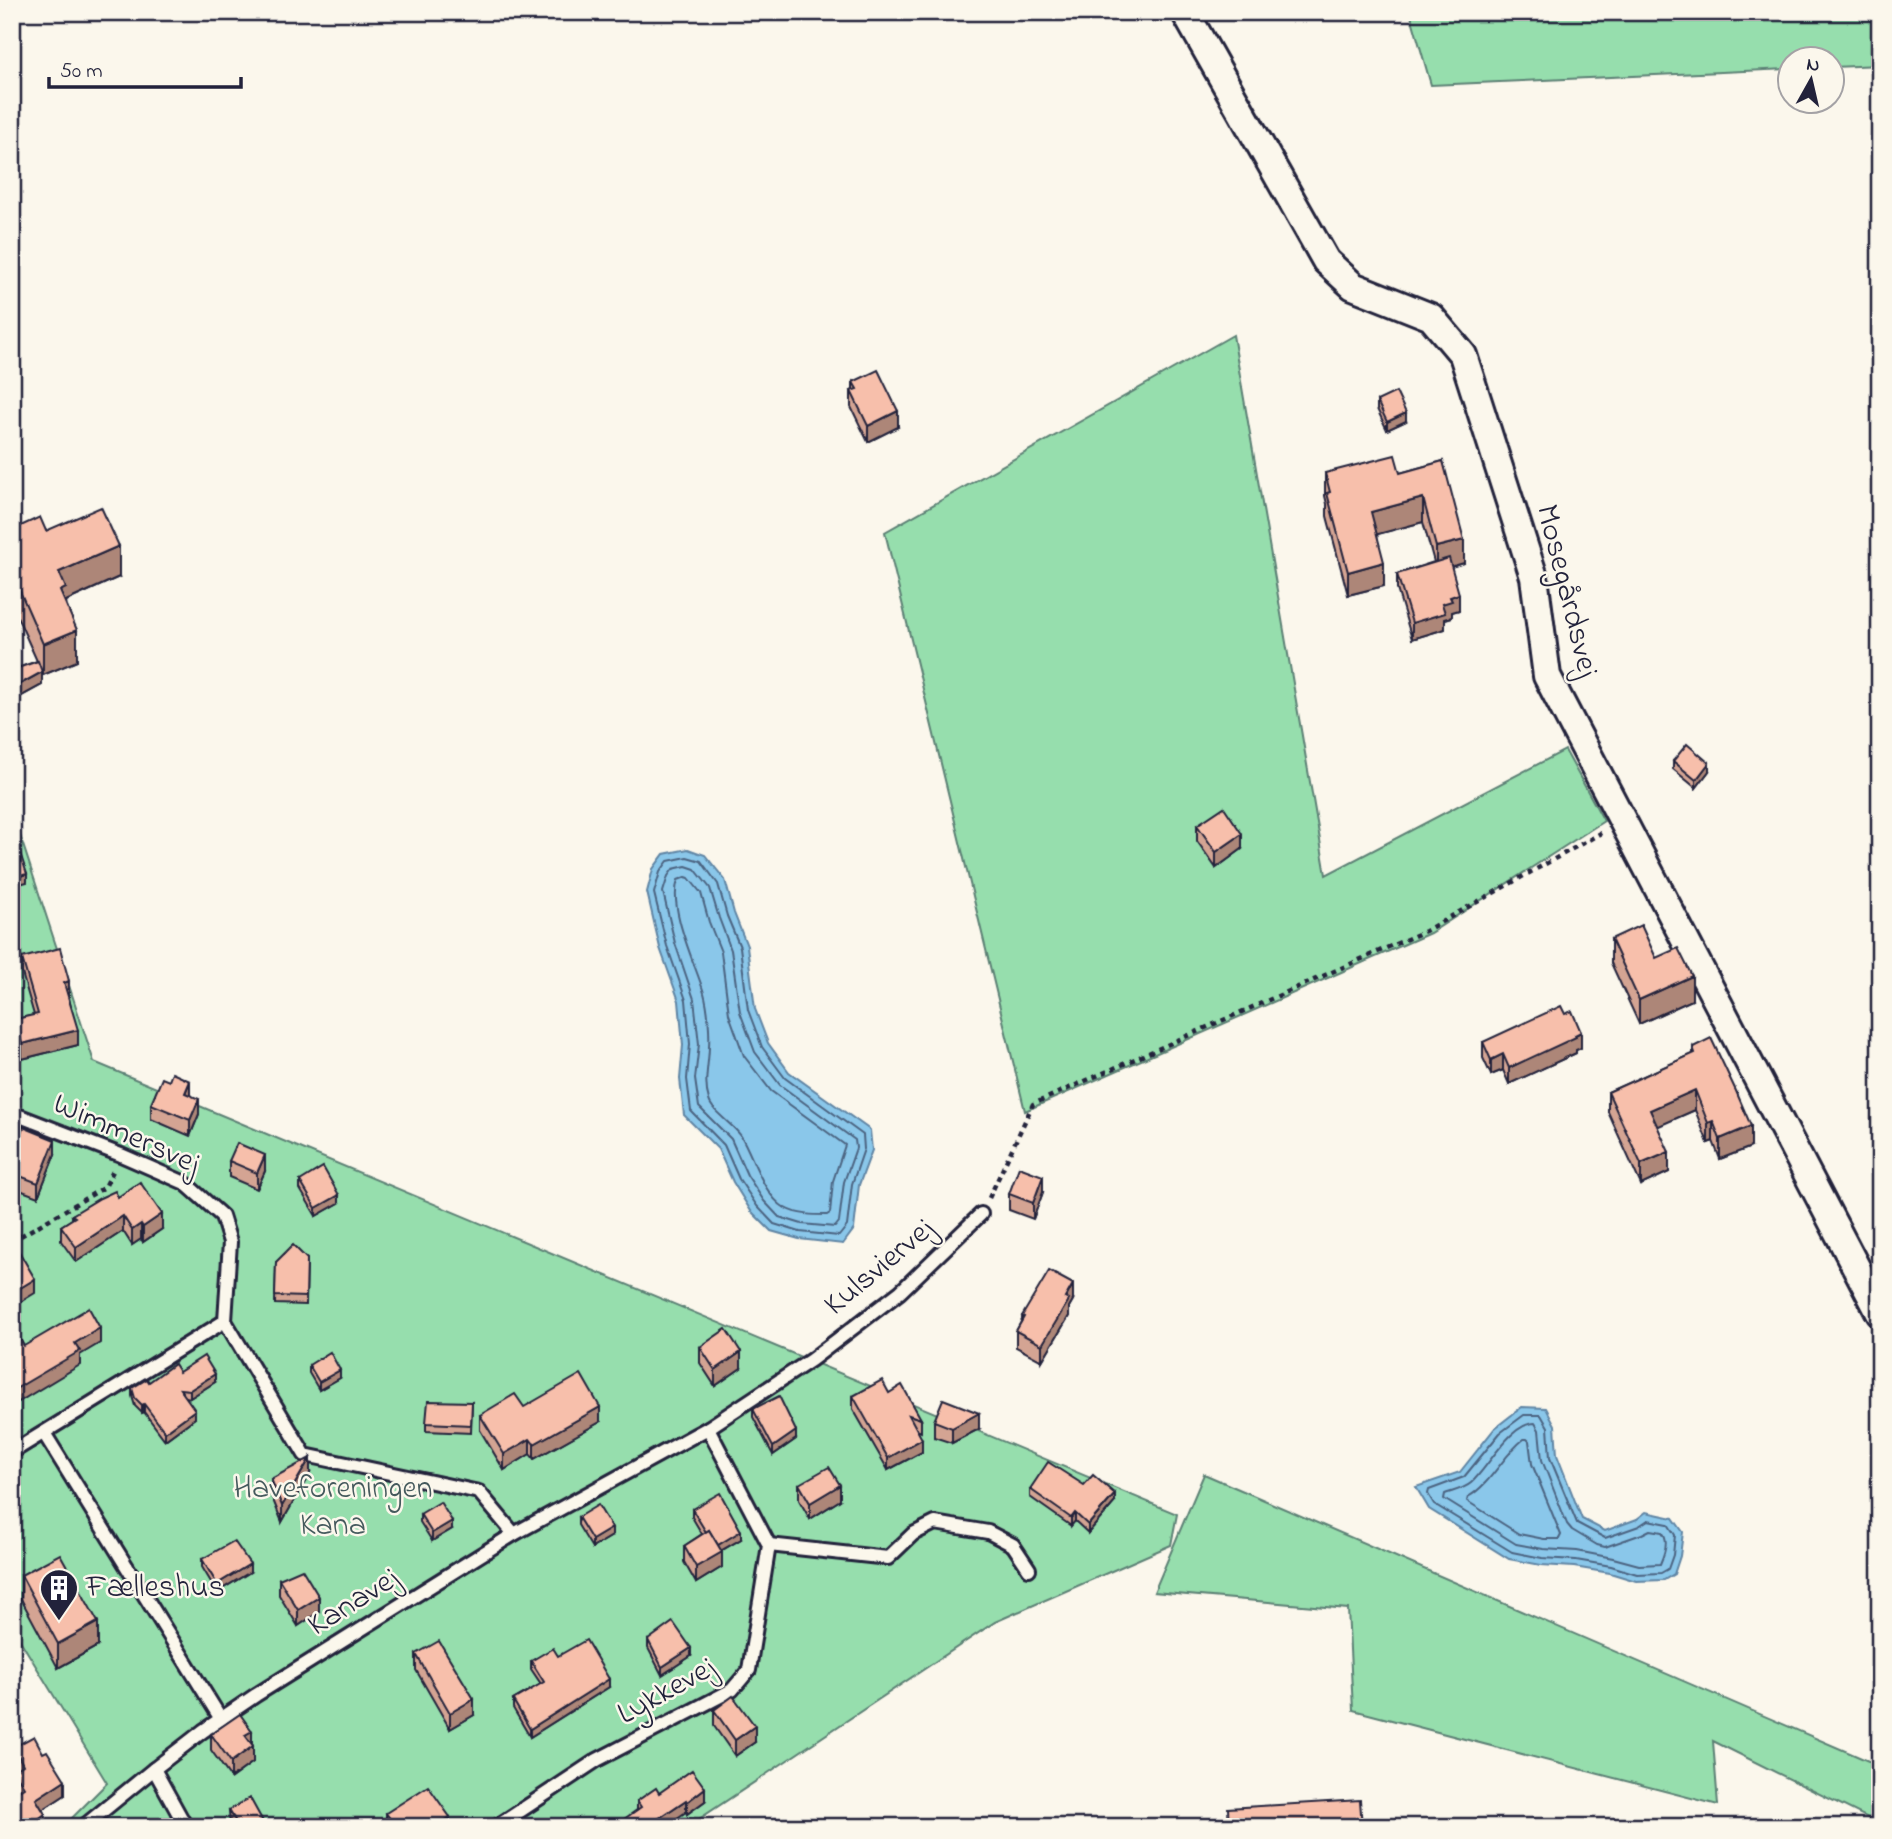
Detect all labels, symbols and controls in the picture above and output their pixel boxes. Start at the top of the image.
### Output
scale bar [49,46,242,90]
north arrow [1776,46,1846,116]
text: N [1805,51,1821,80]
text: 50 m [60,57,103,87]
street label: Mosegårdsvej [1522,500,1610,683]
street label: Wimmersvej [45,1082,208,1189]
street label: Kulsviervej [814,1207,946,1328]
park label: Haveforeningen Kana [233,1466,433,1550]
street label: Kanavej [299,1556,409,1649]
place label: Fælleshus [85,1565,225,1612]
building icon: Fælleshus [38,1567,80,1622]
street label: Lykkevej [609,1645,725,1738]

